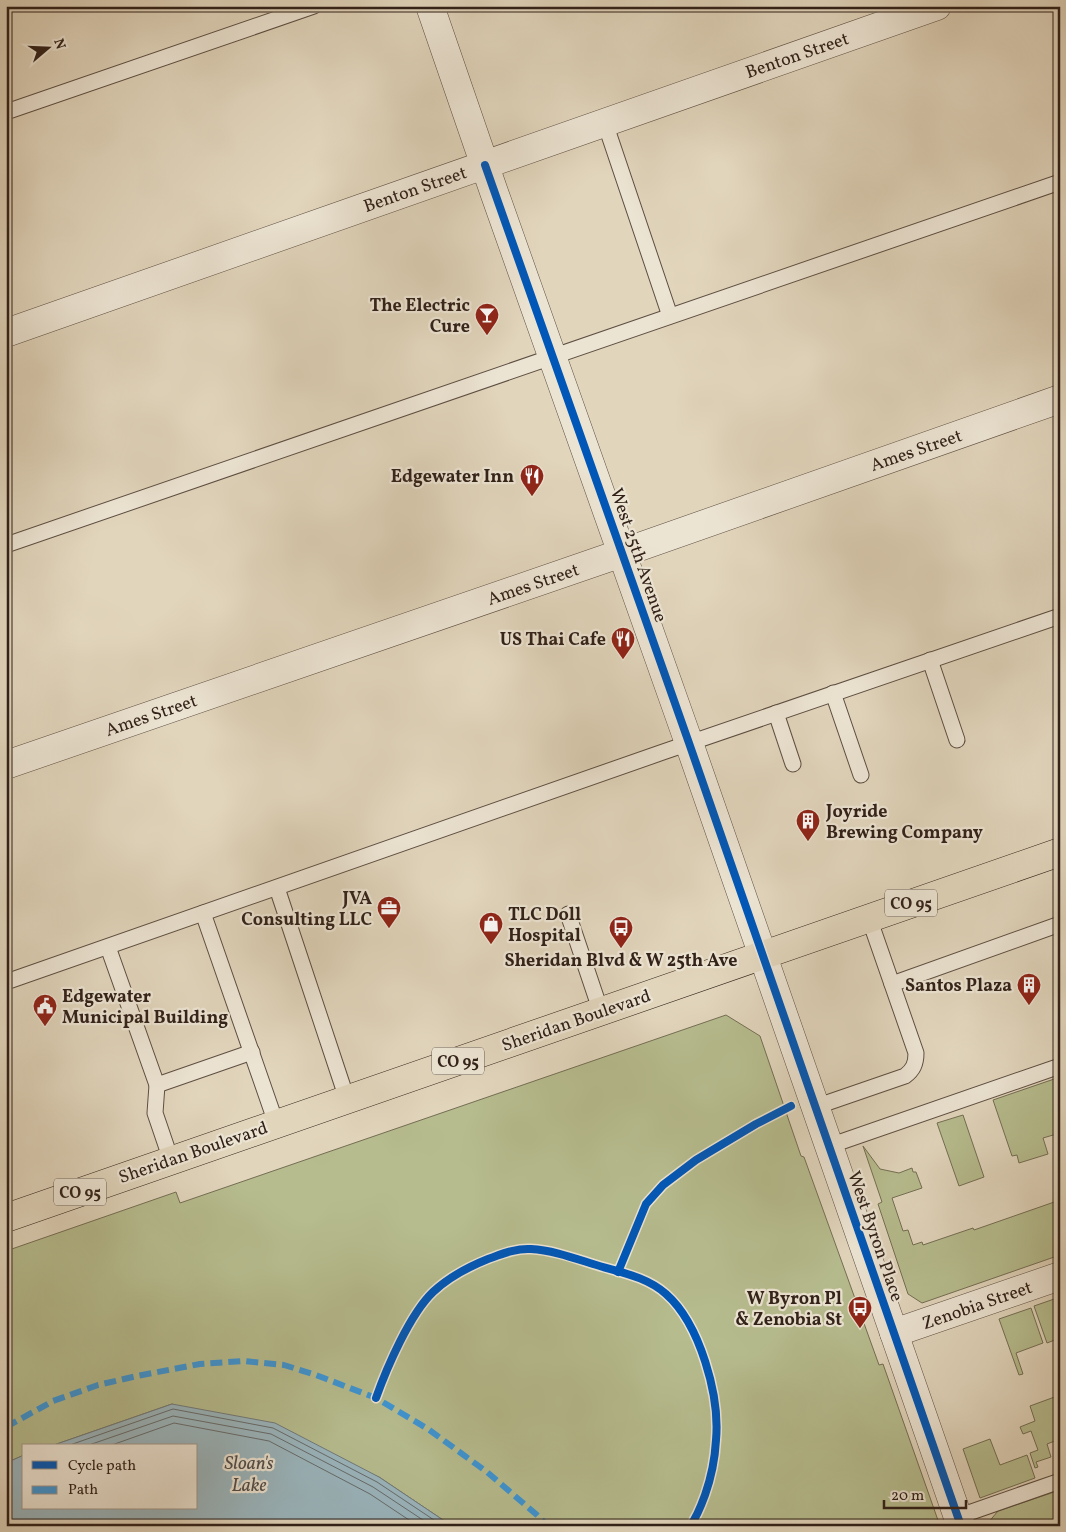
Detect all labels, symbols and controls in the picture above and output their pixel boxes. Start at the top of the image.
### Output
north arrow [22,22,72,72]
street label: Benton Street [742,27,852,86]
text: N [48,36,70,52]
street label: Benton Street [360,161,470,220]
place label: The Electric Cure [370,294,470,340]
bar icon: The Electric Cure [474,302,500,336]
street label: Ames Street [867,424,966,479]
restaurant icon: Edgewater Inn [519,463,545,497]
place label: Edgewater Inn [391,465,514,490]
street label: West 25th Avenue [603,485,672,626]
street label: Ames Street [484,558,583,613]
restaurant icon: US Thai Cafe [610,626,636,660]
place label: US Thai Cafe [500,628,606,653]
street label: Ames Street [102,689,201,744]
place label: Joyride Brewing Company [825,800,983,846]
building icon: Joyride Brewing Company [795,808,821,842]
place label: JVA Consulting LLC [241,887,372,933]
road number: CO 95 [885,890,937,916]
office icon: JVA Consulting LLC [376,895,402,929]
place label: TLC Doll Hospital [508,903,581,949]
shop icon: TLC Doll Hospital [478,911,504,945]
bus stop icon: Sheridan Blvd & W 25th Ave [608,915,634,949]
place label: Sheridan Blvd & W 25th Ave [504,949,738,974]
building icon: Santos Plaza [1016,972,1042,1006]
place label: Santos Plaza [905,974,1012,999]
street label: Sheridan Boulevard [498,984,655,1059]
place label: Edgewater Municipal Building [62,985,228,1031]
public building icon: Edgewater Municipal Building [32,993,58,1027]
road number: CO 95 [432,1048,484,1074]
street label: Sheridan Boulevard [115,1116,272,1191]
street label: West Byron Place [841,1168,909,1305]
road number: CO 95 [54,1178,106,1206]
street label: Zenobia Street [919,1276,1036,1337]
place label: W Byron Pl & Zenobia St [735,1287,842,1333]
bus stop icon: W Byron Pl & Zenobia St [847,1295,873,1329]
legend [22,1444,198,1510]
water label: Sloan's Lake [225,1451,273,1499]
text: Cycle path [68,1456,136,1477]
scale bar [884,1477,966,1509]
text: Path [68,1480,98,1501]
text: 20 m [891,1486,924,1507]

